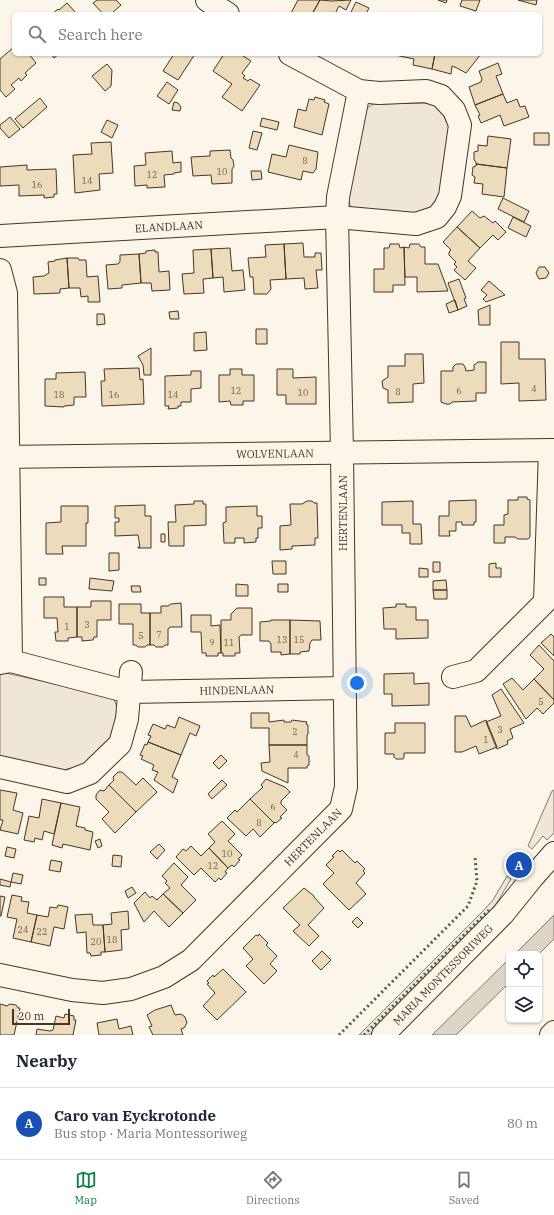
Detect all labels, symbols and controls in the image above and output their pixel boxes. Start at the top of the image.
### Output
search box [12,12,542,56]
icon: search [26,23,48,45]
text: Search here [58,25,143,44]
house number: 8 [302,155,308,166]
house number: 10 [217,166,227,177]
house number: 12 [147,169,157,180]
house number: 14 [82,175,92,186]
house number: 16 [32,179,42,190]
street label: ELANDLAAN [134,218,204,235]
house number: 4 [531,383,537,394]
house number: 12 [231,385,241,396]
house number: 6 [456,385,462,396]
house number: 8 [395,386,401,397]
house number: 10 [298,387,308,398]
house number: 18 [54,389,64,400]
house number: 16 [109,389,119,400]
house number: 14 [168,389,178,400]
street label: WOLVENLAAN [236,446,314,461]
street label: HERTENLAAN [336,475,350,551]
house number: 3 [84,619,90,630]
house number: 1 [64,621,70,632]
house number: 7 [156,629,162,640]
house number: 5 [138,630,144,641]
house number: 13 [277,634,287,645]
house number: 15 [294,634,304,645]
house number: 9 [209,637,215,648]
house number: 11 [224,637,234,648]
your location [347,673,367,693]
street label: HINDENLAAN [199,682,275,698]
house number: 5 [538,696,544,707]
house number: 3 [497,724,503,735]
house number: 2 [292,726,298,737]
house number: 1 [483,734,489,745]
house number: 4 [293,749,299,760]
house number: 6 [270,801,276,812]
street label: HERTENLAAN [281,805,345,869]
house number: 8 [256,817,262,828]
house number: 10 [222,848,232,859]
pin: A [506,850,532,880]
house number: 12 [208,860,218,871]
street label: MARIA MONTESSORIWEG [390,921,496,1028]
house number: 24 [18,924,28,935]
house number: 22 [37,926,47,937]
house number: 18 [107,934,117,945]
house number: 20 [91,936,101,947]
map controls [506,951,542,1023]
button: locate [506,951,542,987]
button: layers [506,987,542,1023]
scale bar [12,1007,70,1026]
text: 20 m [18,1009,44,1023]
text: Nearby [16,1050,77,1072]
text: Caro van Eyckrotonde [54,1106,216,1125]
text: A [24,1115,34,1132]
text: 80 m [507,1115,538,1132]
text: Bus stop · Maria Montessoriweg [54,1125,247,1142]
tab: Map [75,1169,97,1207]
tab: Directions [246,1169,300,1207]
tab: Saved [449,1169,479,1207]

